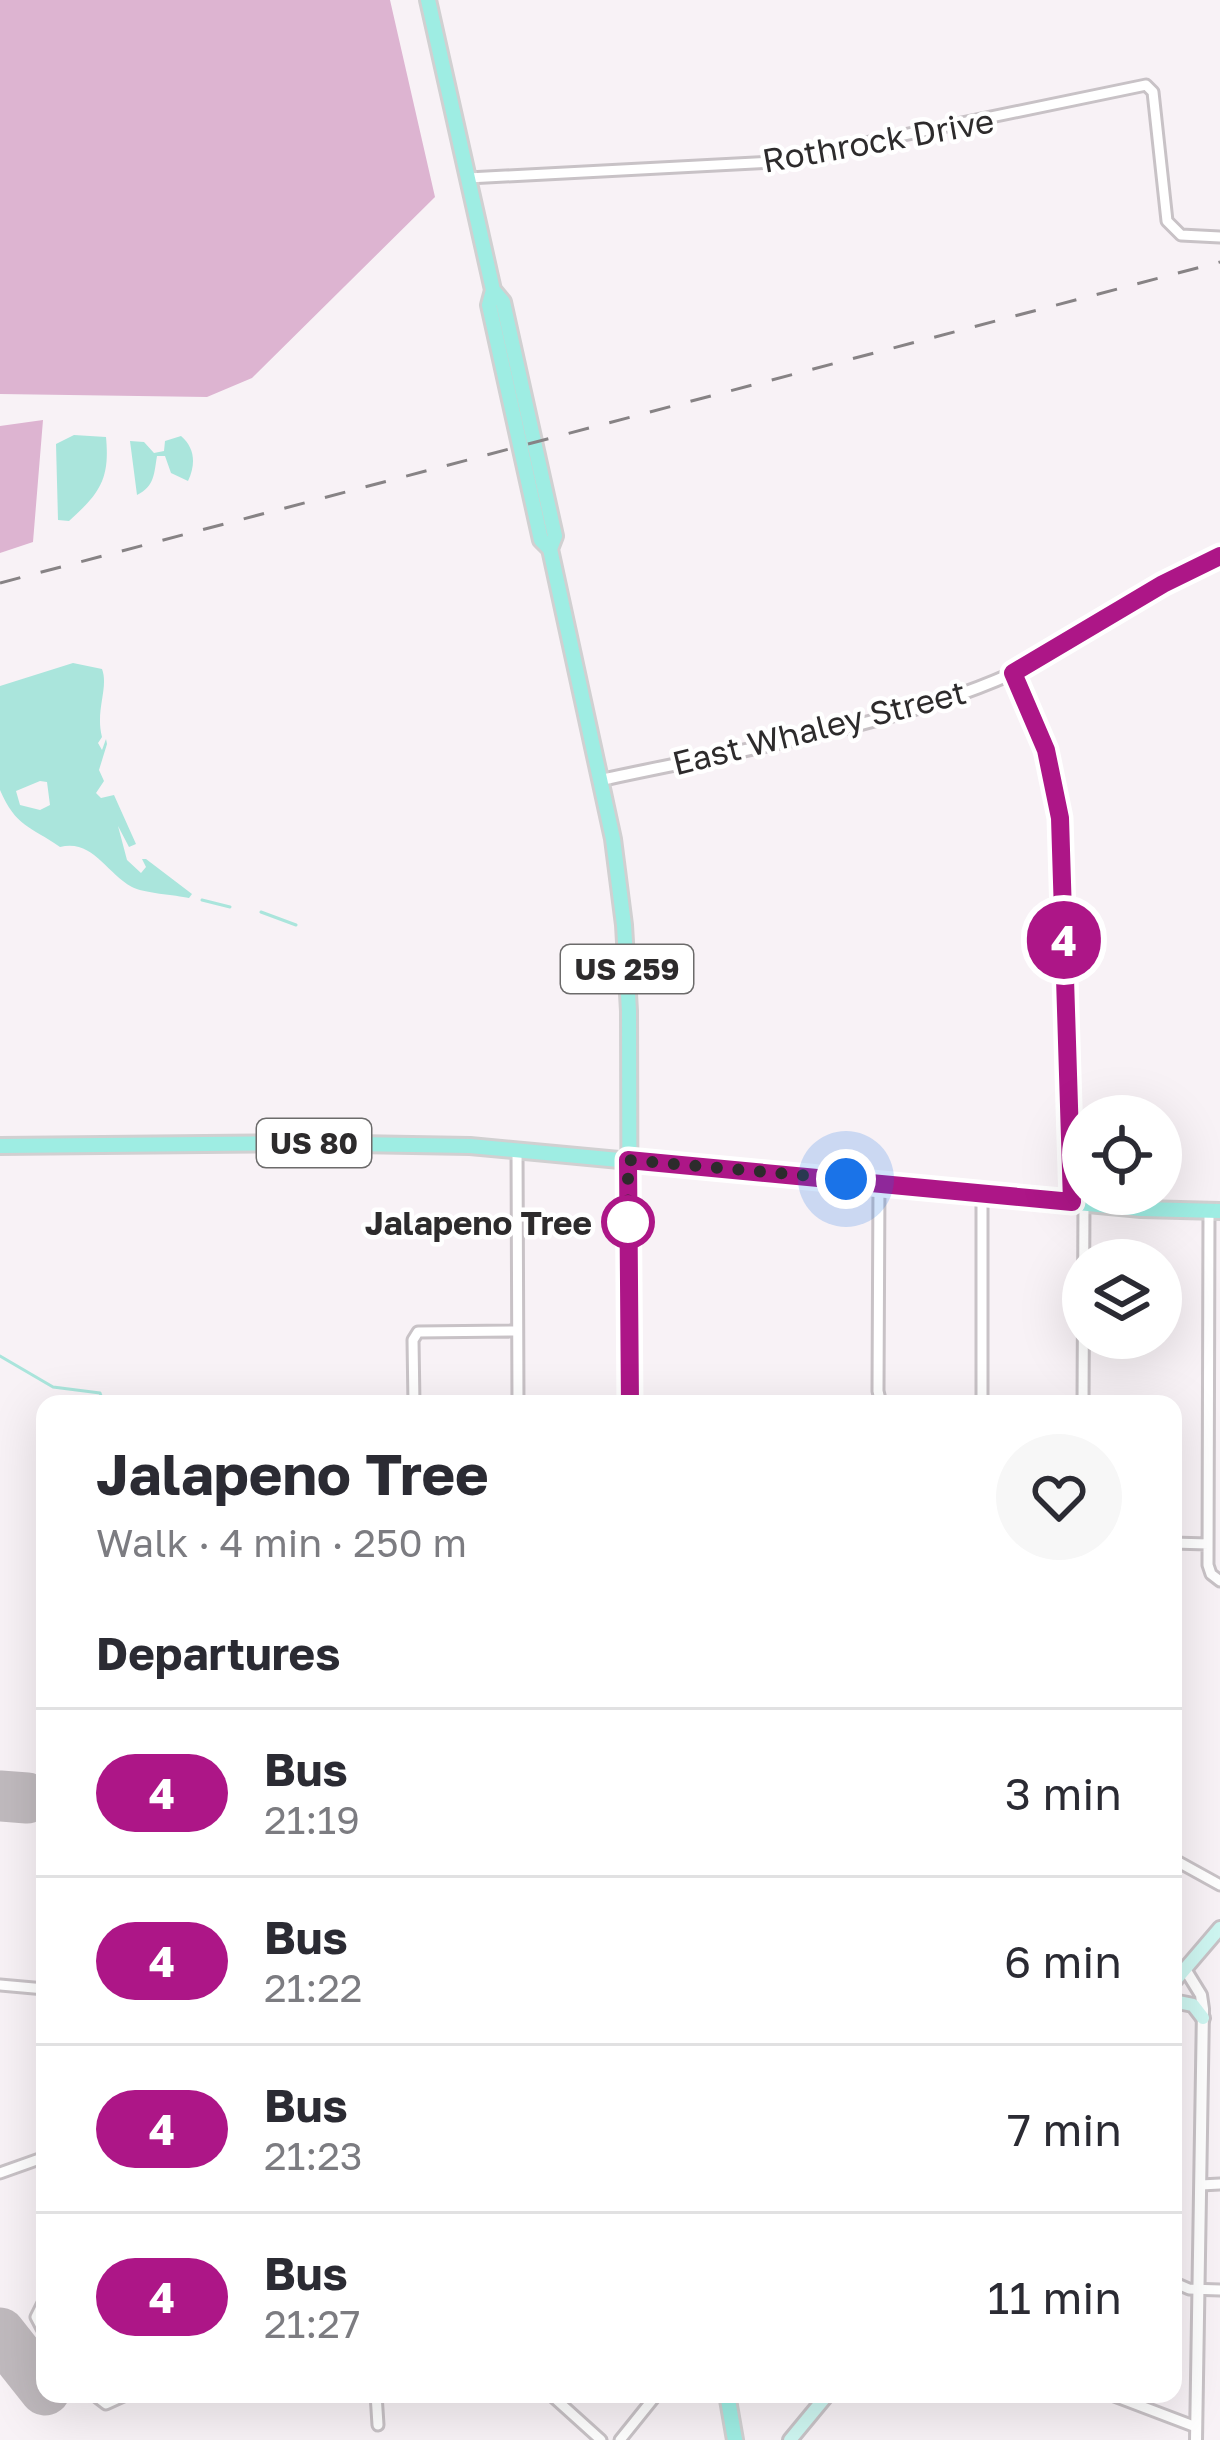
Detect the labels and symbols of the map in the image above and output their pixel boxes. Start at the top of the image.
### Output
street label: Rothrock Drive [759,100,997,180]
street label: East Whaley Street [668,672,970,782]
line badge: 4 [1025,901,1103,979]
road number: US 259 [561,945,693,993]
road number: US 80 [257,1119,371,1167]
your location [816,1149,876,1209]
marker: Jalapeno Tree [603,1197,653,1247]
place label: Jalapeno Tree [365,1203,592,1242]

